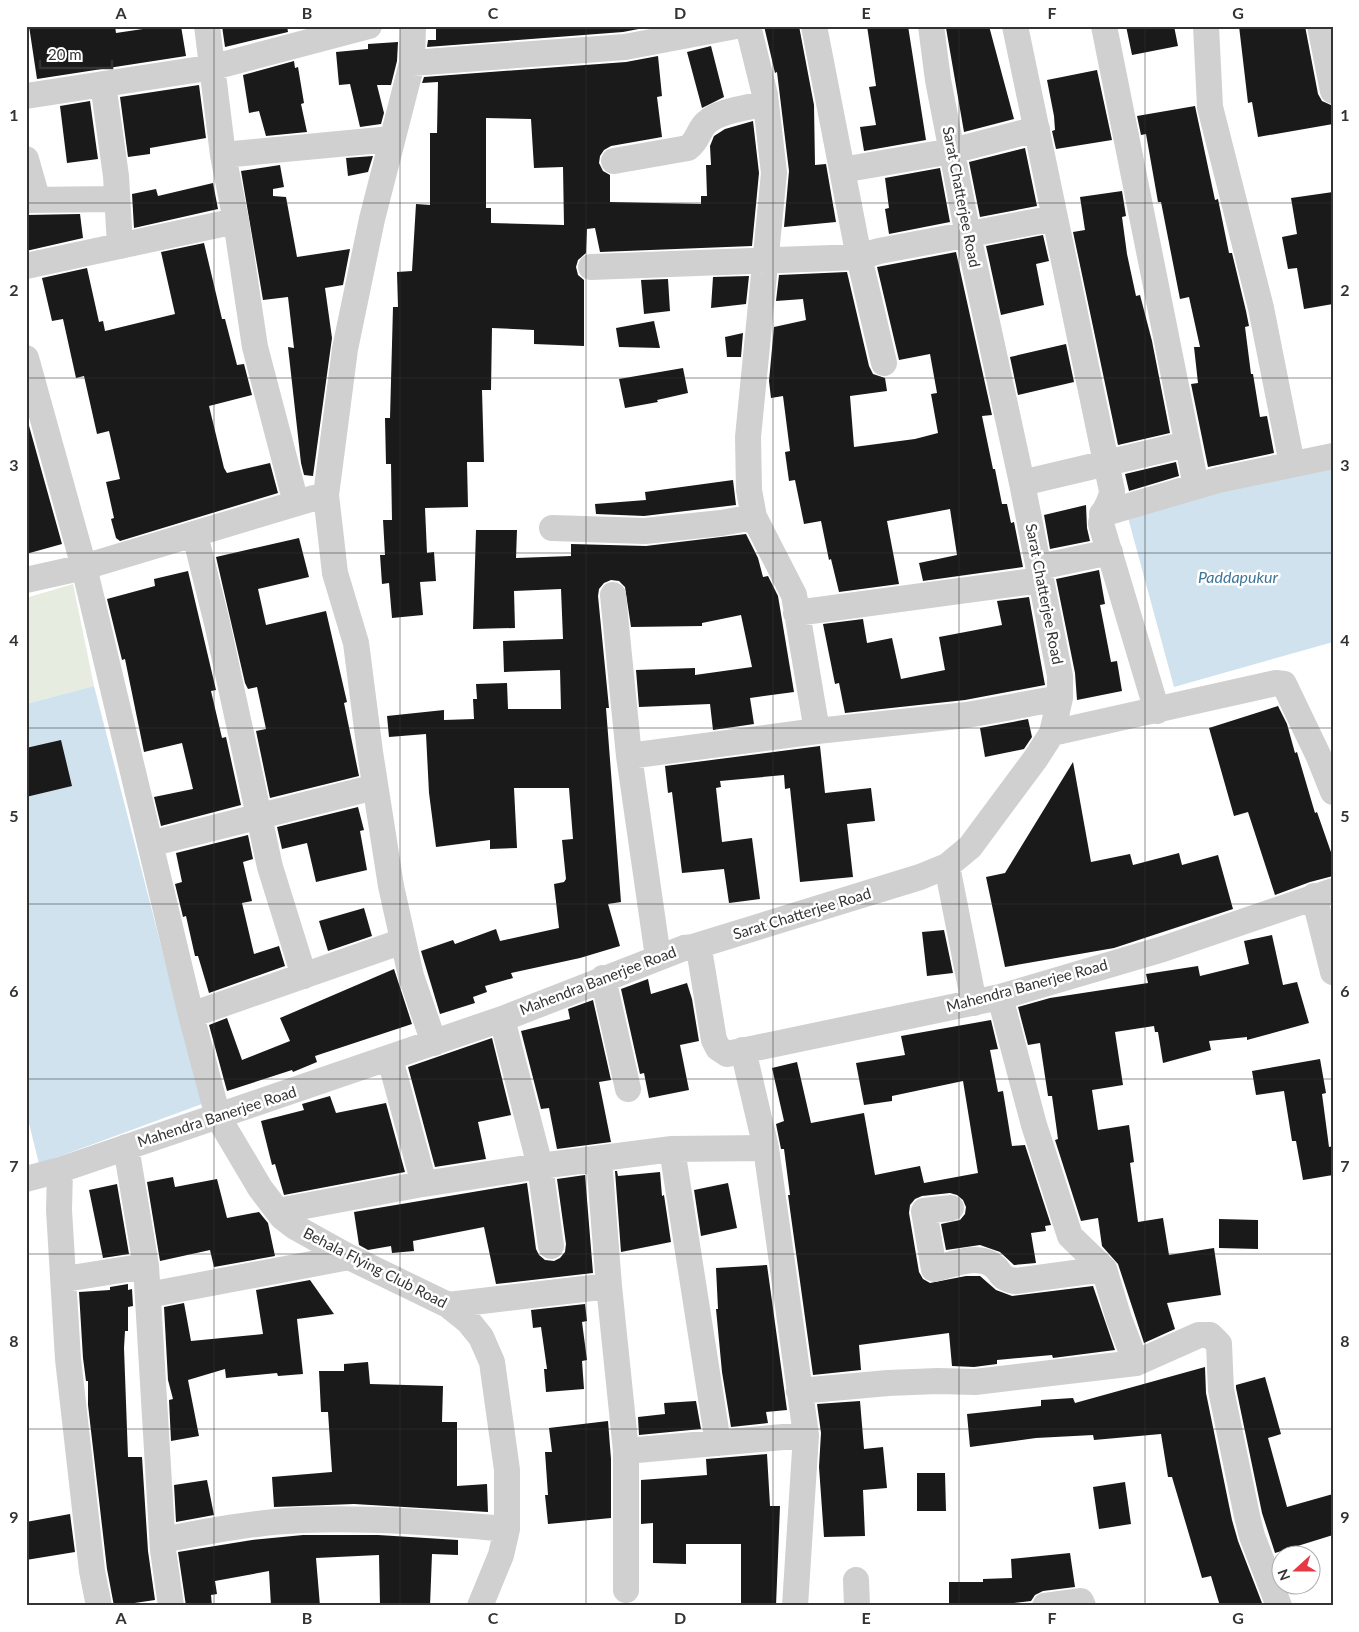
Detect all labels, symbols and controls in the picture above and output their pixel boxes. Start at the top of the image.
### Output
text: A [114,3,127,22]
text: B [302,3,312,22]
text: C [488,3,499,22]
text: D [674,3,686,22]
text: E [861,3,871,22]
text: F [1047,3,1057,22]
text: G [1232,3,1244,22]
scale bar [40,38,112,70]
text: 20 m [48,45,82,63]
text: 1 [9,105,19,124]
text: 1 [1340,105,1350,124]
street label: Sarat Chatterjee Road [939,125,984,269]
text: 2 [9,280,19,299]
text: 2 [1340,280,1350,299]
text: 3 [9,455,19,474]
text: 3 [1340,455,1350,474]
street label: Sarat Chatterjee Road [1022,522,1067,666]
water label: Paddapukur [1198,567,1279,586]
text: 4 [9,630,19,649]
text: 4 [1340,630,1350,649]
text: 5 [9,806,19,825]
text: 5 [1340,806,1350,825]
street label: Sarat Chatterjee Road [731,883,873,943]
street label: Mahendra Banerjee Road [517,942,678,1018]
street label: Mahendra Banerjee Road [944,955,1109,1015]
text: 6 [9,981,19,1000]
text: 6 [1340,981,1350,1000]
street label: Mahendra Banerjee Road [135,1082,298,1150]
text: 7 [9,1156,19,1175]
text: 7 [1340,1156,1350,1175]
street label: Behala Flying Club Road [301,1223,450,1311]
text: 8 [9,1331,19,1350]
text: 8 [1340,1331,1350,1350]
text: 9 [9,1507,19,1526]
text: 9 [1340,1507,1350,1526]
north arrow [1272,1544,1322,1594]
text: N [1274,1567,1293,1583]
text: A [114,1608,127,1627]
text: B [302,1608,312,1627]
text: C [488,1608,499,1627]
text: D [674,1608,686,1627]
text: E [861,1608,871,1627]
text: F [1047,1608,1057,1627]
text: G [1232,1608,1244,1627]

